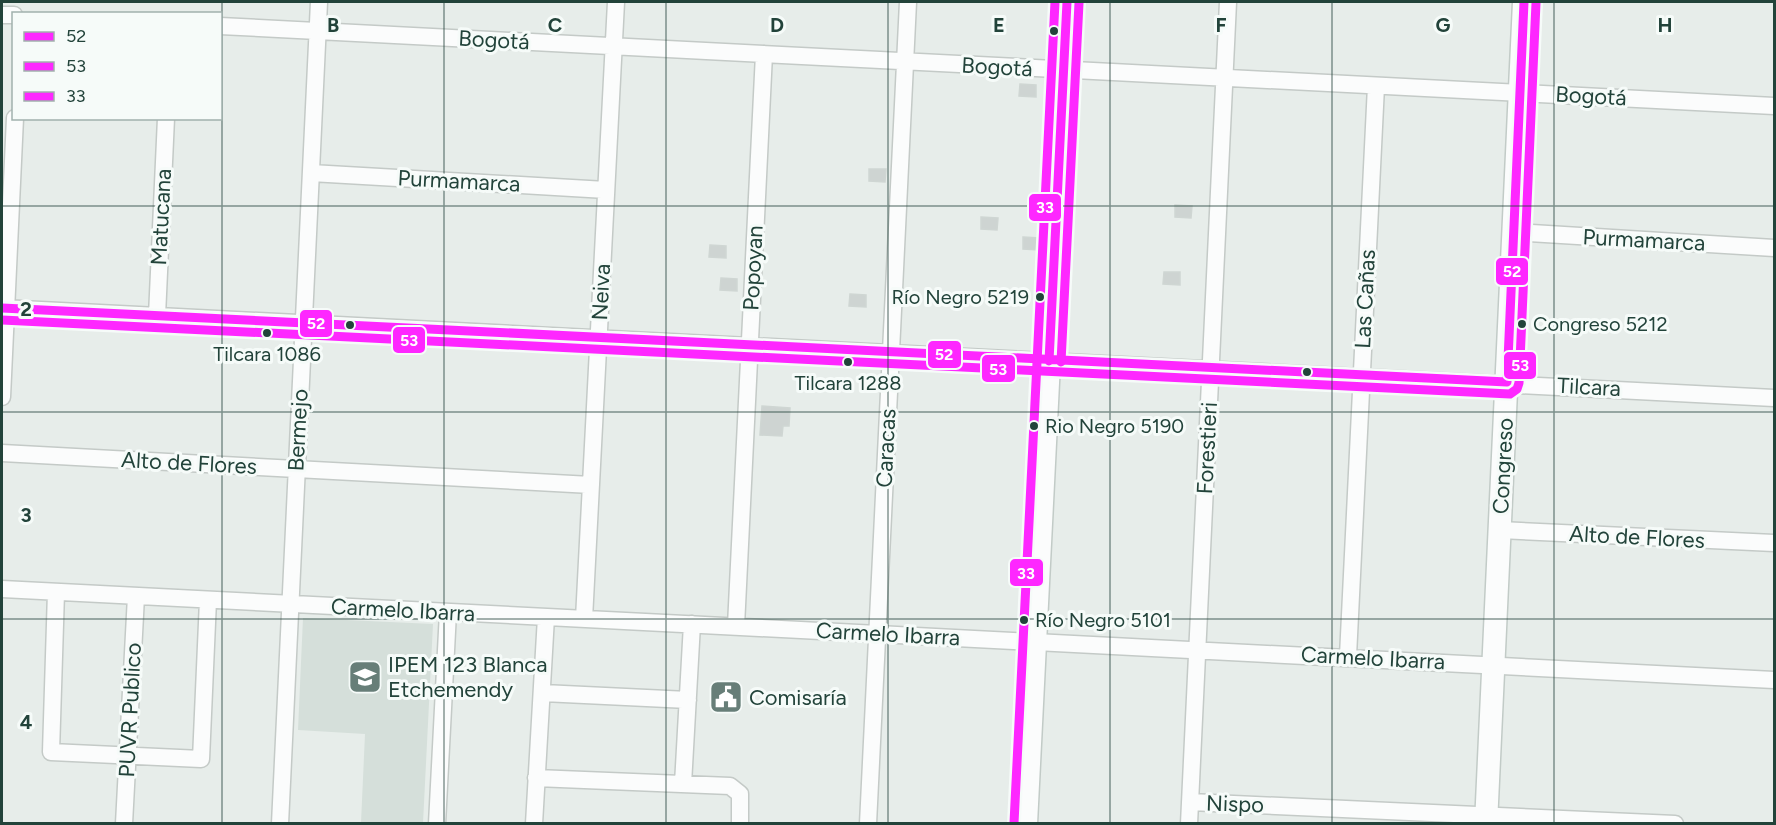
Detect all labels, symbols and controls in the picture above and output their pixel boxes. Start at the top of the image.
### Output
legend [12,12,222,120]
text: B [327,13,339,37]
text: C [548,13,562,37]
text: D [770,13,784,37]
text: E [993,13,1005,37]
text: F [1215,13,1227,37]
text: G [1436,13,1451,37]
text: H [1658,13,1673,37]
text: 52 [66,25,86,47]
street label: Bogotá [458,25,530,55]
unlabelled marker [1048,25,1060,37]
street label: Bogotá [961,52,1033,82]
text: 53 [66,55,86,77]
street label: Bogotá [1555,81,1627,111]
text: 33 [66,85,86,107]
street label: Purmamarca [397,164,521,198]
street label: Matucana [145,168,177,266]
line badge: 33 [1028,193,1062,222]
text: 33 [1036,198,1054,217]
street label: Purmamarca [1582,223,1706,257]
street label: Popoyan [737,225,769,311]
street label: Las Cañas [1349,249,1381,349]
line badge: 52 [1495,257,1529,286]
text: 52 [1503,262,1521,281]
street label: Neiva [586,263,616,321]
place label: Río Negro 5219 [892,285,1029,309]
marker: Río Negro 5219 [1034,291,1046,303]
text: 2 [20,297,32,321]
line badge: 52 [299,309,333,338]
place label: Congreso 5212 [1533,312,1668,336]
text: 52 [307,314,325,333]
marker: Congreso 5212 [1516,318,1528,330]
unlabelled marker [344,319,356,331]
line badge: 53 [392,326,426,354]
marker: Tilcara 1086 [261,327,273,339]
text: 53 [400,331,418,350]
line badge: 52 [927,340,962,369]
place label: Tilcara 1086 [213,342,321,366]
text: 52 [935,345,953,364]
line badge: 53 [1503,351,1537,380]
line badge: 53 [981,354,1016,383]
marker: Tilcara 1288 [842,356,854,368]
text: 53 [1511,356,1529,375]
text: 53 [989,360,1007,379]
unlabelled marker [1301,366,1313,378]
place label: Tilcara 1288 [795,371,902,395]
street label: Tilcara [1556,372,1622,402]
street label: Bermejo [282,388,314,472]
street label: Forestieri [1191,401,1223,495]
street label: Caracas [870,408,902,488]
place label: Rio Negro 5190 [1045,414,1184,438]
street label: Congreso [1487,417,1519,515]
marker: Rio Negro 5190 [1028,420,1040,432]
street label: Alto de Flores [120,446,258,480]
text: 3 [20,503,32,527]
street label: Alto de Flores [1568,520,1706,554]
line badge: 33 [1009,558,1044,587]
text: 33 [1017,564,1035,583]
street label: Carmelo Ibarra [330,593,476,627]
place label: Río Negro 5101 [1035,608,1171,632]
marker: Río Negro 5101 [1018,614,1030,626]
street label: Carmelo Ibarra [815,617,961,651]
street label: Carmelo Ibarra [1300,641,1446,675]
street label: PUVR Publico [113,642,147,778]
place label: IPEM 123 Blanca Etchemendy [388,651,547,703]
school or university icon: IPEM 123 Blanca Etchemendy [347,659,383,695]
public building icon: Comisaría [708,679,744,715]
place label: Comisaría [749,684,847,711]
text: 4 [20,710,33,734]
street label: Nispo [1205,789,1265,819]

